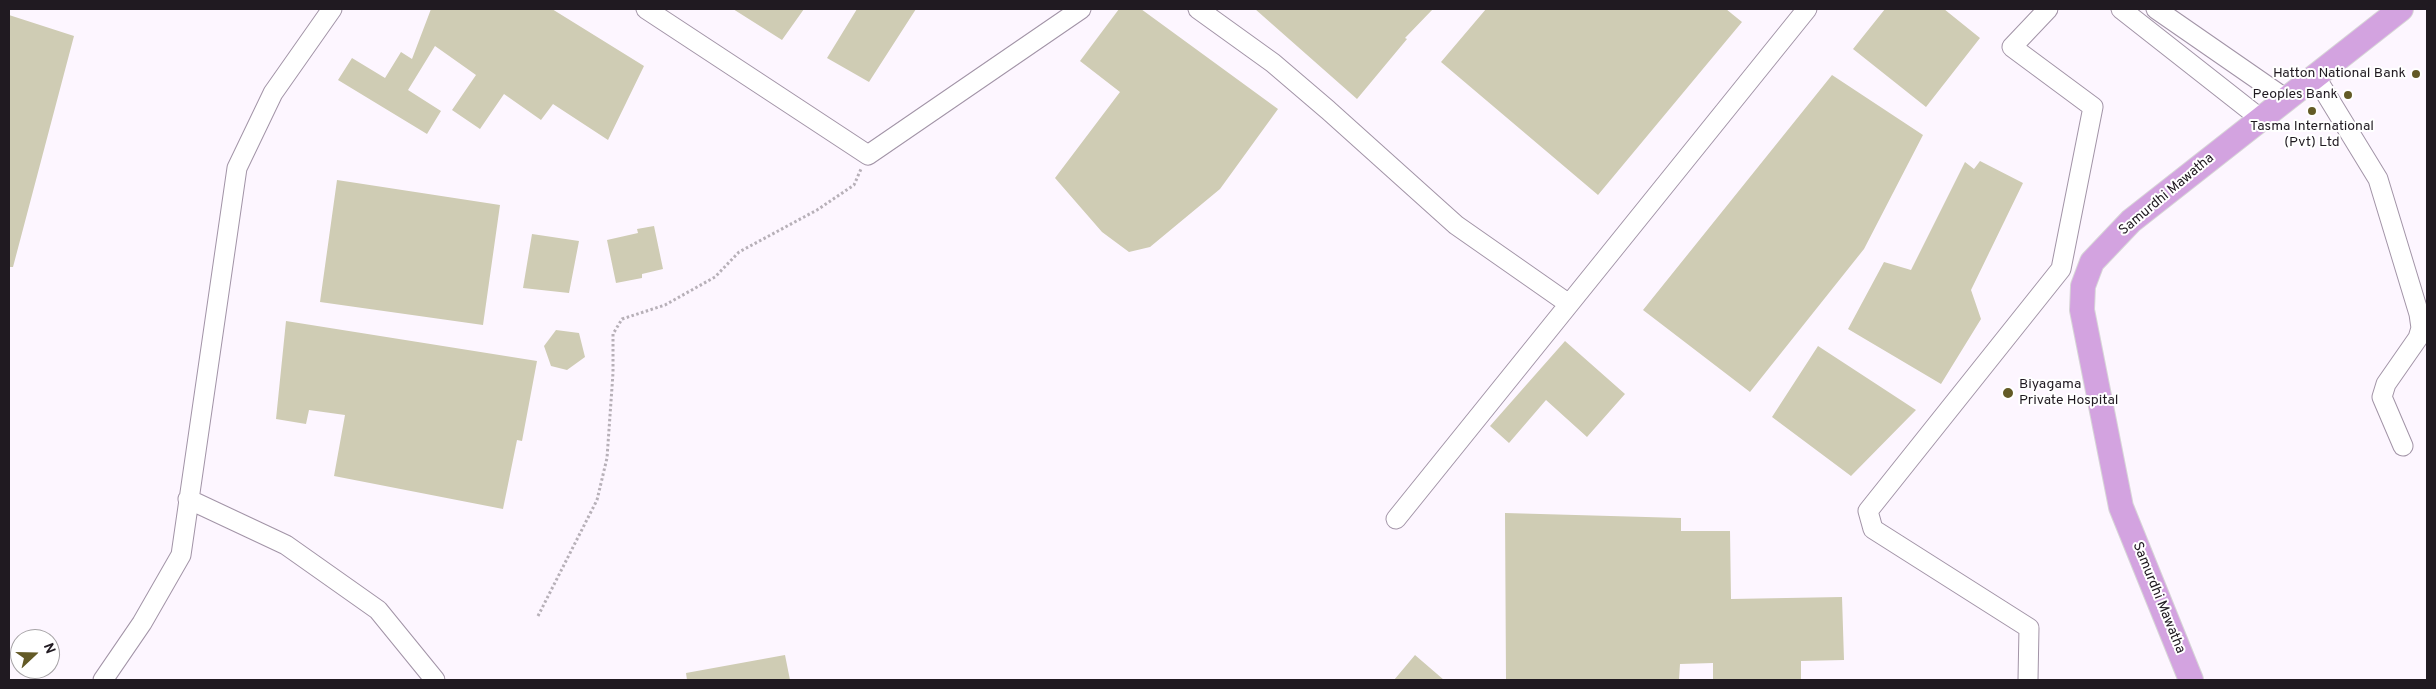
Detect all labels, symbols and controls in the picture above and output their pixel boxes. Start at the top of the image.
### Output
place label: Hatton National Bank [2273,66,2406,82]
marker: Hatton National Bank [2410,68,2422,80]
place label: Peoples Bank [2253,87,2338,103]
marker: Peoples Bank [2342,89,2354,101]
marker: Tasma International (Pvt) Ltd [2306,105,2318,117]
place label: Tasma International (Pvt) Ltd [2250,119,2374,152]
street label: Samurdhi Mawatha [2116,150,2218,240]
place label: Biyagama Private Hospital [2019,377,2118,410]
marker: Biyagama Private Hospital [2001,386,2015,400]
street label: Samurdhi Mawatha [2128,540,2188,656]
north arrow [10,629,60,679]
text: N [39,641,58,657]

